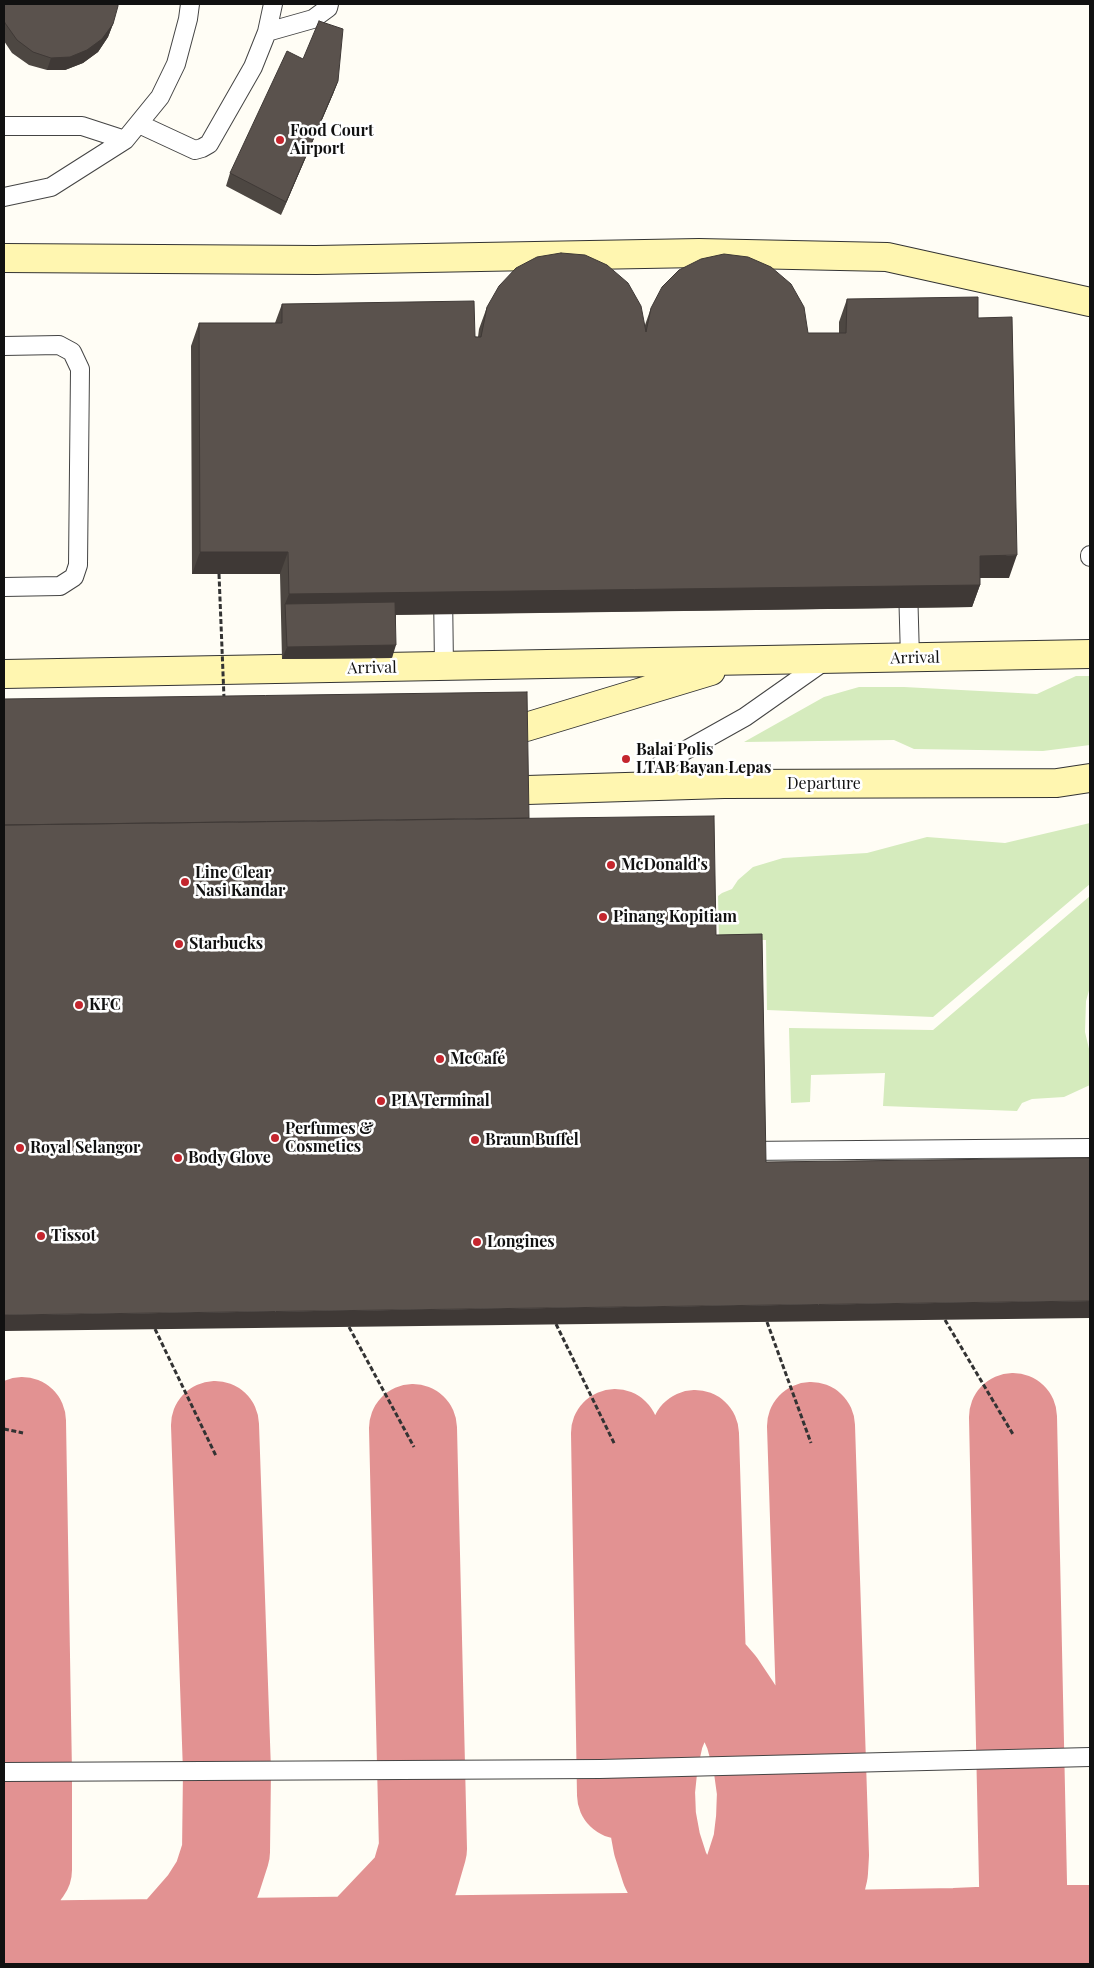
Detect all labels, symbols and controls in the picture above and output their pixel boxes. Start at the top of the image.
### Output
place label: Food Court Airport [290,121,374,159]
marker: Food Court Airport [274,134,286,146]
street label: Arrival [890,648,940,668]
street label: Arrival [347,658,397,678]
place label: Balai Polis LTAB Bayan Lepas [636,740,771,778]
marker: Balai Polis LTAB Bayan Lepas [620,753,632,765]
street label: Departure [787,774,861,794]
place label: McDonald's [621,855,708,875]
marker: McDonald's [605,859,617,871]
place label: Line Clear Nasi Kandar [195,863,286,901]
marker: Line Clear Nasi Kandar [179,876,191,888]
place label: Pinang Kopitiam [613,907,737,927]
marker: Pinang Kopitiam [597,911,609,923]
place label: Starbucks [189,934,263,954]
marker: Starbucks [173,938,185,950]
place label: KFC [89,995,121,1015]
marker: KFC [73,999,85,1011]
place label: McCafé [450,1049,505,1069]
marker: McCafé [434,1053,446,1065]
place label: PIA Terminal [391,1091,490,1111]
marker: PIA Terminal [375,1095,387,1107]
place label: Perfumes & Cosmetics [285,1119,374,1157]
place label: Braun Buffel [485,1130,579,1150]
marker: Perfumes & Cosmetics [269,1132,281,1144]
marker: Braun Buffel [469,1134,481,1146]
place label: Royal Selangor [30,1138,141,1158]
marker: Royal Selangor [14,1142,26,1154]
place label: Body Glove [188,1148,271,1168]
marker: Body Glove [172,1152,184,1164]
place label: Tissot [51,1226,96,1246]
marker: Tissot [35,1230,47,1242]
place label: Longines [487,1232,555,1252]
marker: Longines [471,1236,483,1248]

